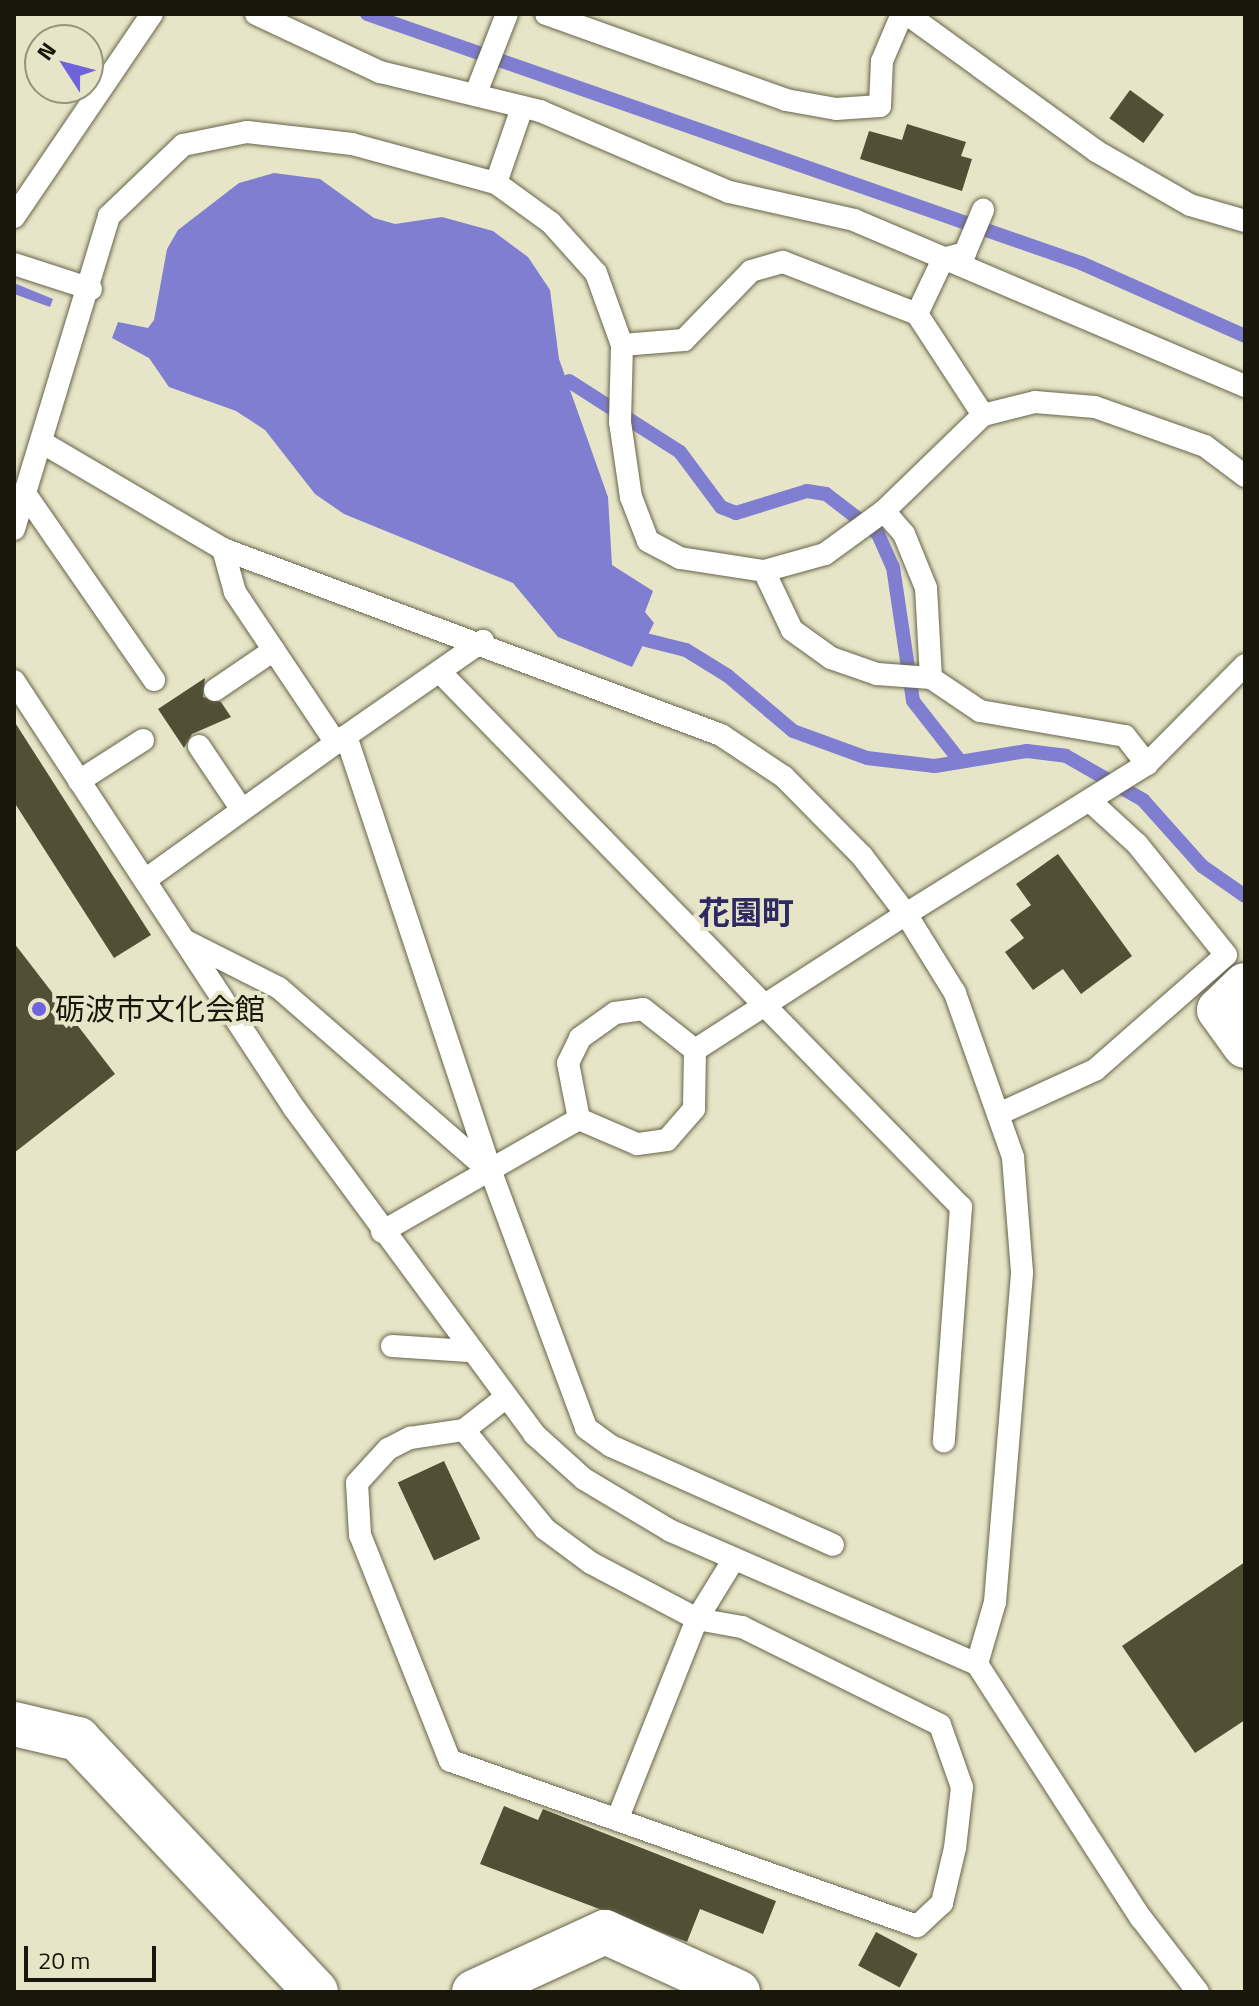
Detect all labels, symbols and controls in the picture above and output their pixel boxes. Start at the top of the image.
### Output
north arrow [24,24,104,104]
text: N [28,35,64,67]
district label: 花園町 [698,893,794,931]
place label: 砺波市文化会館 [55,991,265,1027]
marker: 砺波市文化会館 [30,1000,48,1018]
scale bar [28,1930,160,1980]
text: 20 m [38,1942,90,1978]

